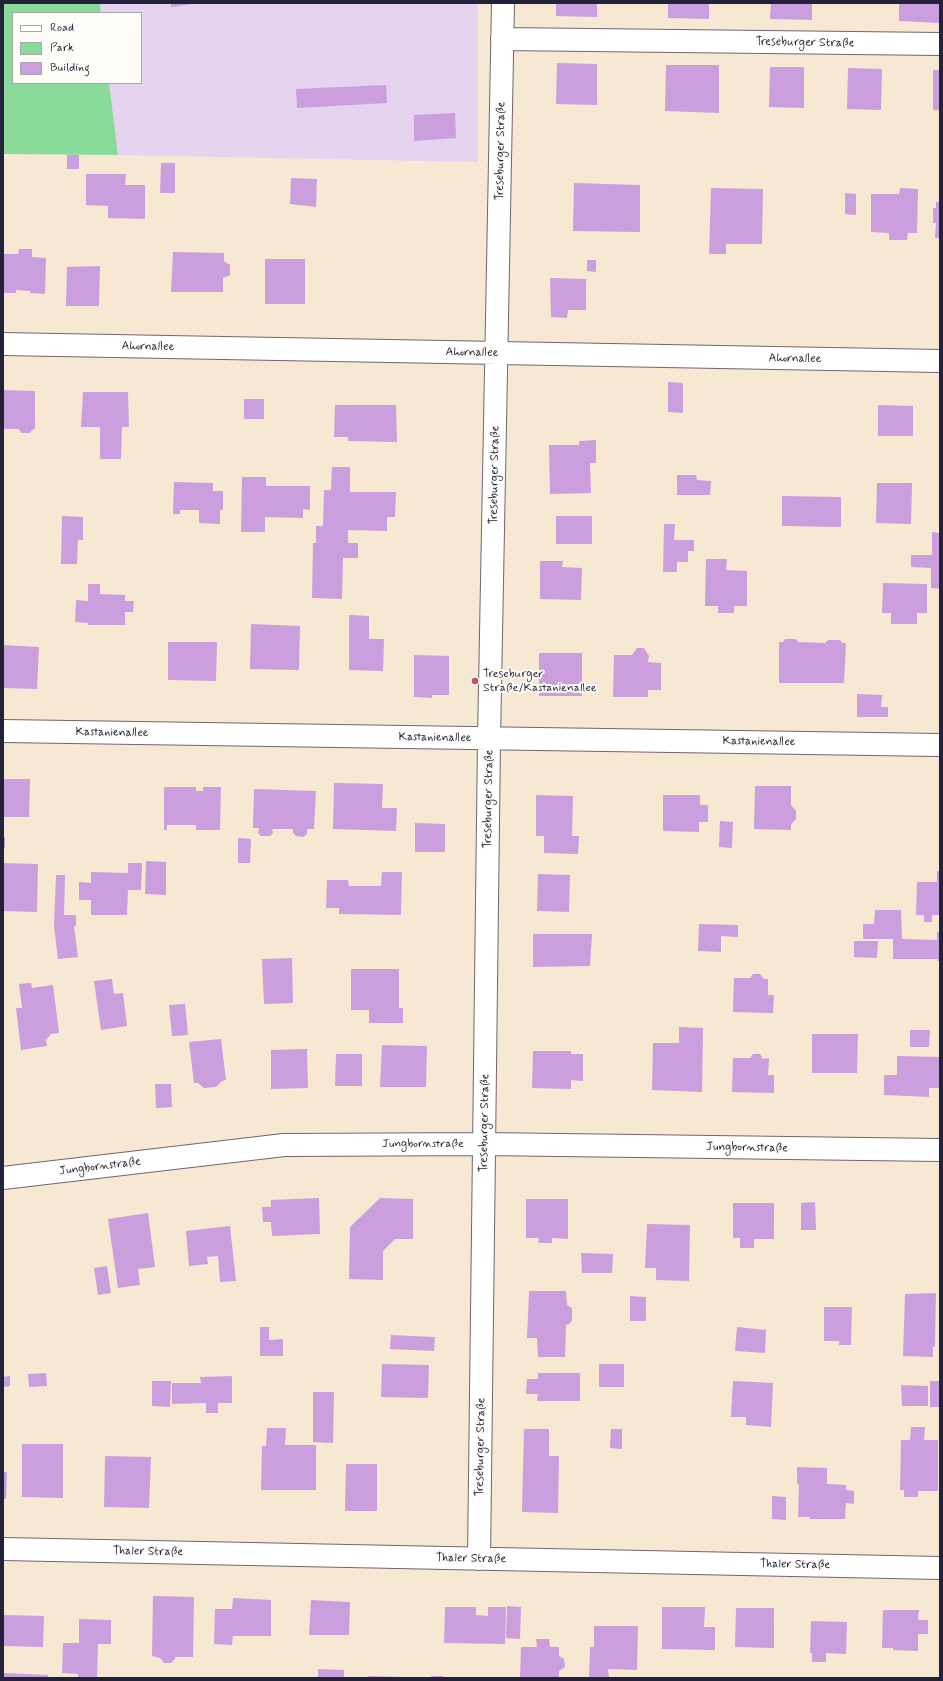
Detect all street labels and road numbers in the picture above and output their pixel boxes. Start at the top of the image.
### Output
street label: Treseburger Straße [755,35,855,51]
street label: Treseburger Straße [493,101,509,201]
street label: Ahornallee [121,339,175,355]
street label: Ahornallee [445,345,499,361]
street label: Ahornallee [768,351,822,367]
street label: Treseburger Straße [487,425,503,525]
street label: Kastanienallee [75,725,149,741]
street label: Kastanienallee [398,730,472,746]
street label: Kastanienallee [722,734,796,750]
street label: Treseburger Straße [481,749,497,849]
street label: Treseburger Straße [477,1073,493,1173]
street label: Jungbornstraße [382,1137,464,1151]
street label: Jungbornstraße [706,1140,788,1156]
street label: Jungbornstraße [58,1155,142,1179]
street label: Treseburger Straße [473,1397,489,1497]
street label: Thaler Straße [113,1544,183,1560]
street label: Thaler Straße [436,1551,506,1567]
street label: Thaler Straße [760,1557,830,1573]

